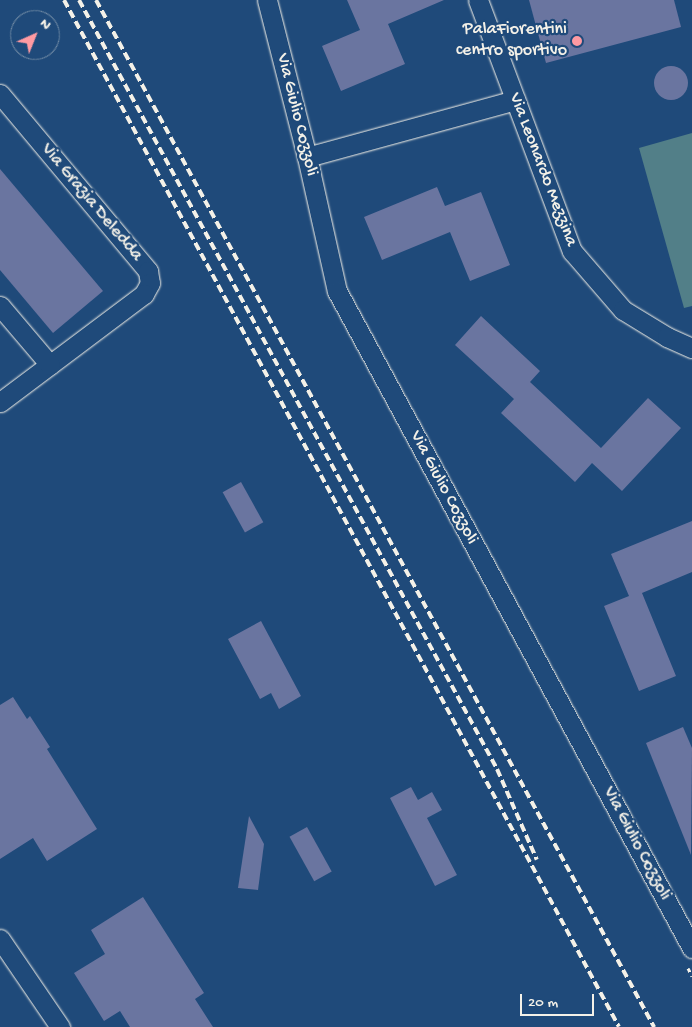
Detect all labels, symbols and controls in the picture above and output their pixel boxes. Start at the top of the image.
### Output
north arrow [10,10,60,60]
text: N [36,15,54,34]
place label: PalaFiorentini centro sportivo [456,20,567,62]
marker: PalaFiorentini centro sportivo [571,35,583,47]
street label: Via Giulio Cozzoli [270,51,322,179]
street label: Via Leonardo Mezzina [503,90,581,250]
street label: Via Grazia Deledda [35,140,147,266]
street label: Via Giulio Cozzoli [404,428,482,548]
street label: Via Giulio Cozzoli [597,784,675,904]
scale bar [522,984,596,1016]
text: 20 m [528,994,558,1012]

